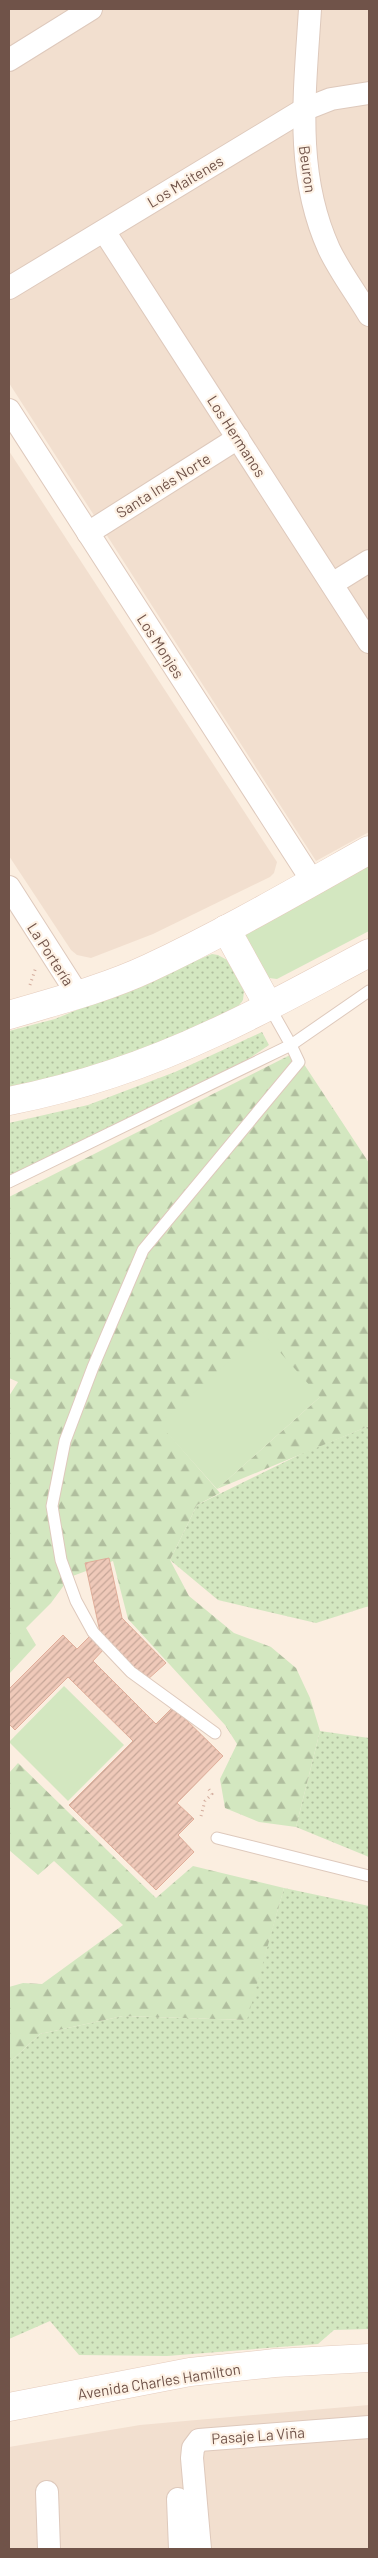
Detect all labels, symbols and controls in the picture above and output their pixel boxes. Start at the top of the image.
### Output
street label: Beuron [296,144,320,194]
street label: Los Maitenes [144,151,226,211]
street label: Los Hermanos [204,392,270,480]
street label: Santa Inés Norte [113,449,213,521]
street label: Los Monjes [134,611,188,681]
street label: La Portería [24,919,78,989]
street label: Avenida Charles Hamilton [76,2359,242,2403]
street label: Pasaje La Viña [211,2423,305,2447]

